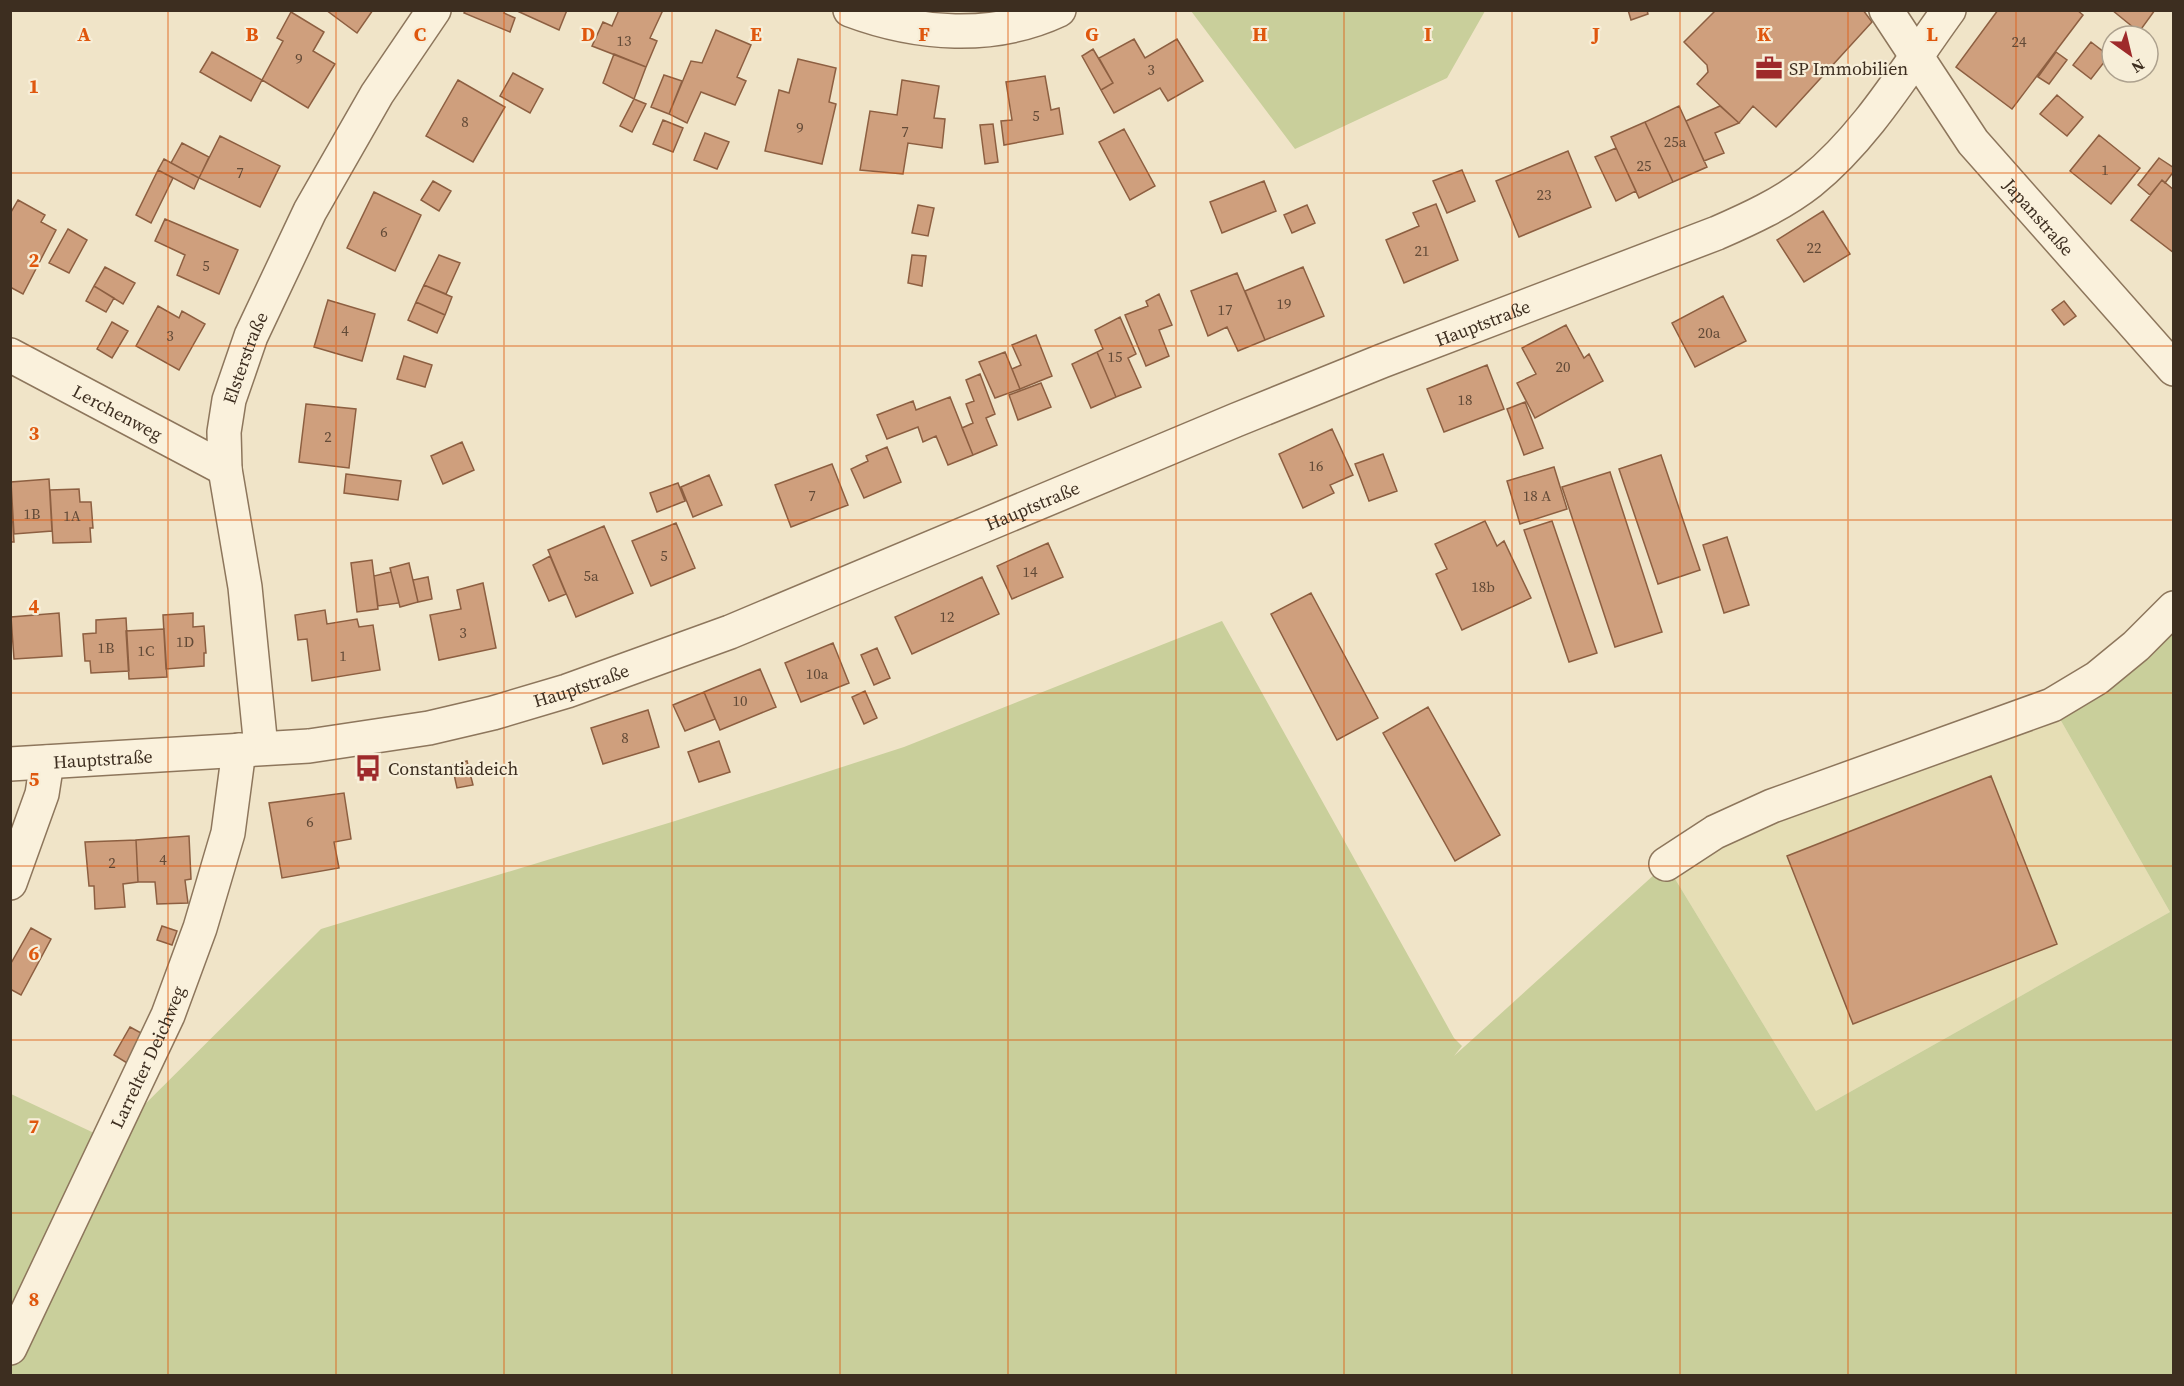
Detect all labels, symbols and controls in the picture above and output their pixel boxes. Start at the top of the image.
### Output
text: A [77,20,91,48]
text: B [245,20,259,48]
text: C [414,20,426,48]
text: D [581,20,595,48]
text: E [750,20,762,48]
text: F [918,20,930,48]
text: G [1085,20,1099,48]
text: H [1252,20,1268,48]
text: I [1424,20,1432,48]
text: J [1590,20,1600,48]
text: K [1757,20,1771,48]
text: L [1926,20,1938,48]
north arrow [2100,24,2160,84]
house number: 13 [616,30,632,51]
house number: 24 [2011,31,2027,52]
house number: 9 [295,48,303,69]
office icon: SP Immobilien [1754,53,1784,83]
text: N [2127,54,2149,79]
place label: SP Immobilien [1789,56,1908,81]
house number: 3 [1147,59,1155,80]
text: 1 [29,72,39,100]
house number: 5 [1032,105,1040,126]
house number: 8 [461,111,469,132]
house number: 9 [796,117,804,138]
house number: 7 [901,121,909,142]
house number: 25a [1664,131,1687,152]
house number: 25 [1636,155,1652,176]
house number: 1 [2101,159,2109,180]
house number: 7 [236,162,244,183]
street label: Japanstraße [1997,172,2080,261]
house number: 23 [1536,184,1552,205]
house number: 6 [380,221,388,242]
house number: 22 [1806,237,1822,258]
house number: 21 [1414,240,1430,261]
text: 2 [29,246,40,274]
house number: 5 [202,255,210,276]
house number: 19 [1276,293,1292,314]
street label: Hauptstraße [1432,293,1534,352]
house number: 17 [1217,299,1233,320]
street label: Elsterstraße [216,307,273,407]
house number: 4 [341,320,349,341]
house number: 20a [1698,322,1721,343]
house number: 3 [166,325,174,346]
house number: 15 [1107,346,1123,367]
house number: 20 [1555,356,1571,377]
street label: Lerchenweg [69,378,167,446]
house number: 18 [1457,389,1473,410]
text: 3 [29,419,40,447]
house number: 2 [324,426,332,447]
house number: 16 [1308,455,1324,476]
street label: Hauptstraße [982,475,1083,536]
house number: 7 [808,485,816,506]
house number: 18 A [1523,485,1551,506]
house number: 1B [24,503,40,524]
house number: 1A [63,505,81,526]
house number: 5 [660,545,668,566]
house number: 14 [1022,561,1038,582]
house number: 5a [583,565,599,586]
house number: 18b [1471,576,1495,597]
text: 4 [29,592,40,620]
house number: 12 [939,606,955,627]
house number: 3 [459,622,467,643]
house number: 1D [176,631,194,652]
house number: 1B [98,637,114,658]
house number: 1C [138,640,154,661]
house number: 1 [339,645,347,666]
street label: Hauptstraße [530,657,632,713]
house number: 10a [806,663,829,684]
house number: 10 [732,690,748,711]
house number: 8 [621,727,629,748]
street label: Hauptstraße [52,743,153,774]
bus stop icon: Constantiadeich [353,753,383,783]
place label: Constantiadeich [388,756,518,781]
text: 5 [29,765,40,793]
house number: 6 [306,811,314,832]
house number: 4 [159,849,167,870]
house number: 2 [108,852,116,873]
text: 6 [29,939,40,967]
street label: Larrelter Deichweg [104,982,190,1132]
text: 7 [29,1112,40,1140]
text: 8 [29,1285,39,1313]

